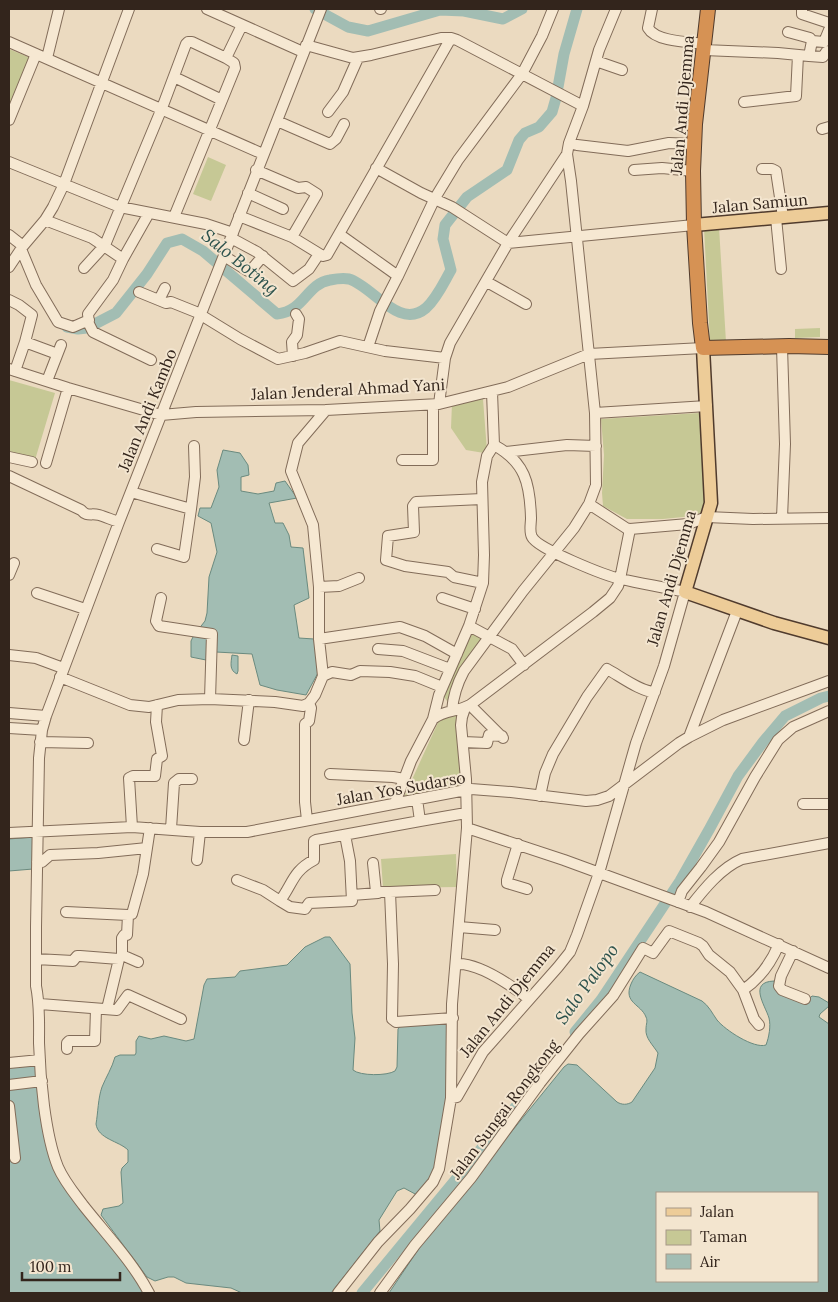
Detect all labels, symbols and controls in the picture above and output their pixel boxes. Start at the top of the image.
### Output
street label: Jalan Andi Djemma [666,34,698,177]
street label: Jalan Samiun [710,189,809,217]
water label: Salo Boting [197,224,284,300]
street label: Jalan Andi Kambo [113,346,181,475]
street label: Jalan Jenderal Ahmad Yani [249,374,446,404]
street label: Jalan Andi Djemma [642,508,700,649]
street label: Jalan Yos Sudarso [334,767,467,809]
street label: Jalan Andi Djemma [454,939,559,1062]
water label: Salo Palopo [550,939,623,1028]
street label: Jalan Sungai Rongkong [444,1034,564,1183]
legend [656,1192,818,1282]
text: Jalan [699,1202,734,1221]
text: Taman [700,1227,747,1246]
scale bar [22,1250,120,1282]
text: Air [699,1252,721,1271]
text: 100 m [30,1257,71,1276]

